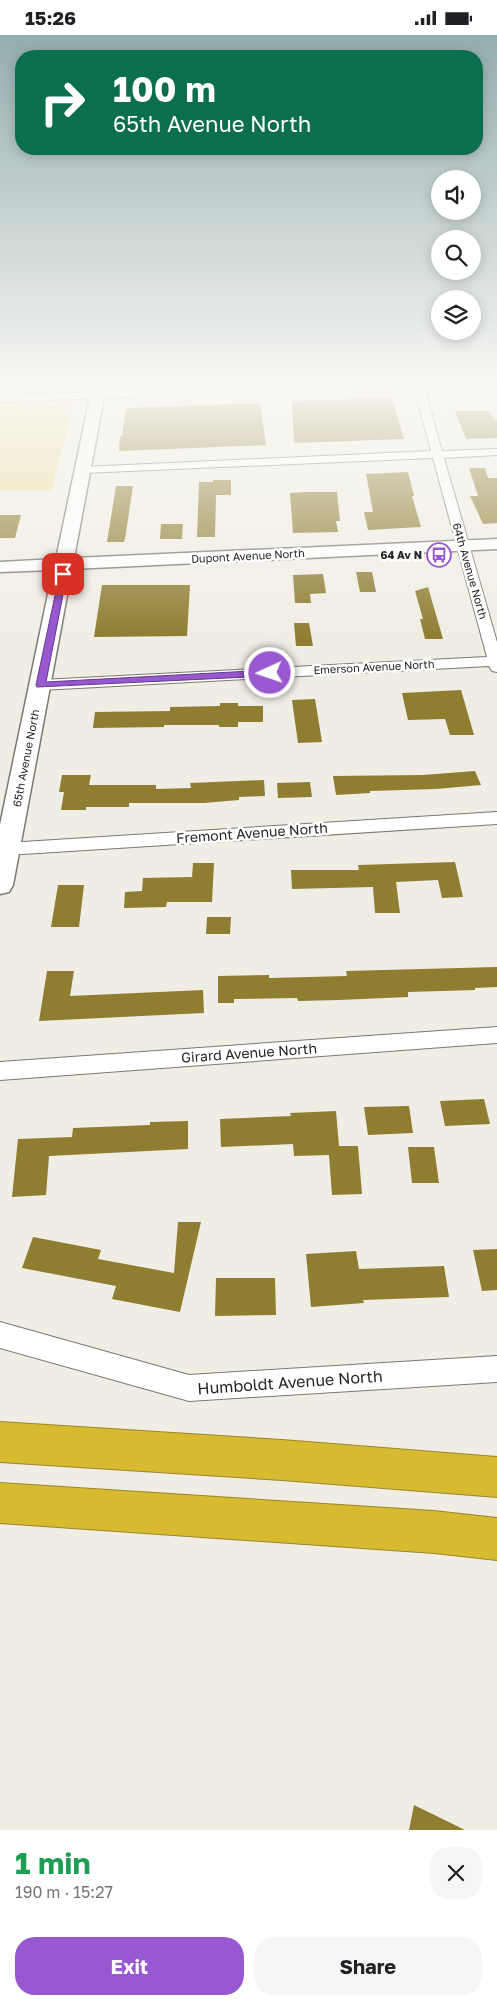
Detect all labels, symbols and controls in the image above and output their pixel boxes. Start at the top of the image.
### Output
text: 15:26 [25,6,76,29]
text: 100 m [113,68,216,110]
icon: right [30,70,95,135]
text: 65th Avenue North [113,110,311,137]
map controls [431,170,481,340]
button: sound [431,170,481,220]
button: search [431,230,481,280]
button: layers [431,290,481,340]
street label: 64th Avenue North [451,521,490,620]
bus stop icon: 64 Av N [426,542,452,568]
street label: Dupont Avenue North [191,546,305,565]
place label: 64 Av N [380,548,422,561]
pin [42,553,84,595]
icon: arrive [49,560,77,588]
position arrow [243,646,295,698]
street label: Emerson Avenue North [313,657,435,676]
street label: 65th Avenue North [10,708,41,808]
street label: Fremont Avenue North [176,819,328,846]
street label: Girard Avenue North [180,1039,317,1066]
street label: Humboldt Avenue North [197,1366,383,1398]
text: 1 min [15,1845,91,1881]
button: close [430,1847,482,1899]
text: 190 m · 15:27 [15,1882,113,1902]
button: Exit [15,1937,244,1995]
button: Share [254,1937,482,1995]

